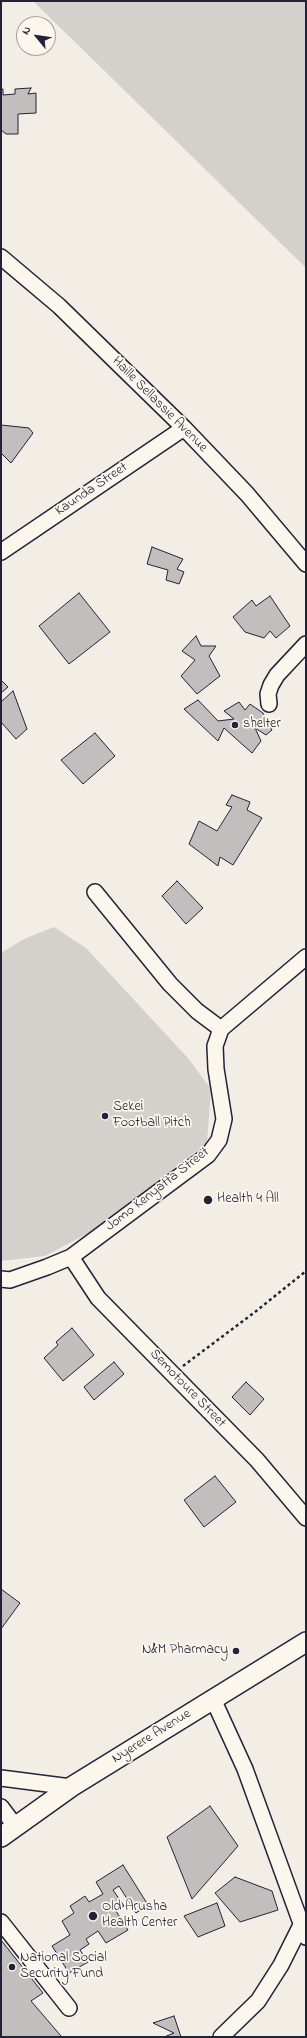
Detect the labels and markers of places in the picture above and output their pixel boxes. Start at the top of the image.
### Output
place label: shelter [243,717,281,733]
marker: shelter [230,720,240,730]
place label: Sekei Football Pitch [113,1100,191,1132]
marker: Sekei Football Pitch [100,1111,110,1121]
place label: Health 4 All [217,1192,279,1208]
marker: Health 4 All [202,1194,214,1206]
place label: N&M Pharmacy [142,1643,228,1659]
marker: N&M Pharmacy [231,1646,241,1656]
place label: Old Arusha Health Center [102,1900,177,1932]
marker: Old Arusha Health Center [87,1910,99,1922]
place label: National Social Security Fund [20,1951,107,1984]
marker: National Social Security Fund [7,1962,17,1972]

